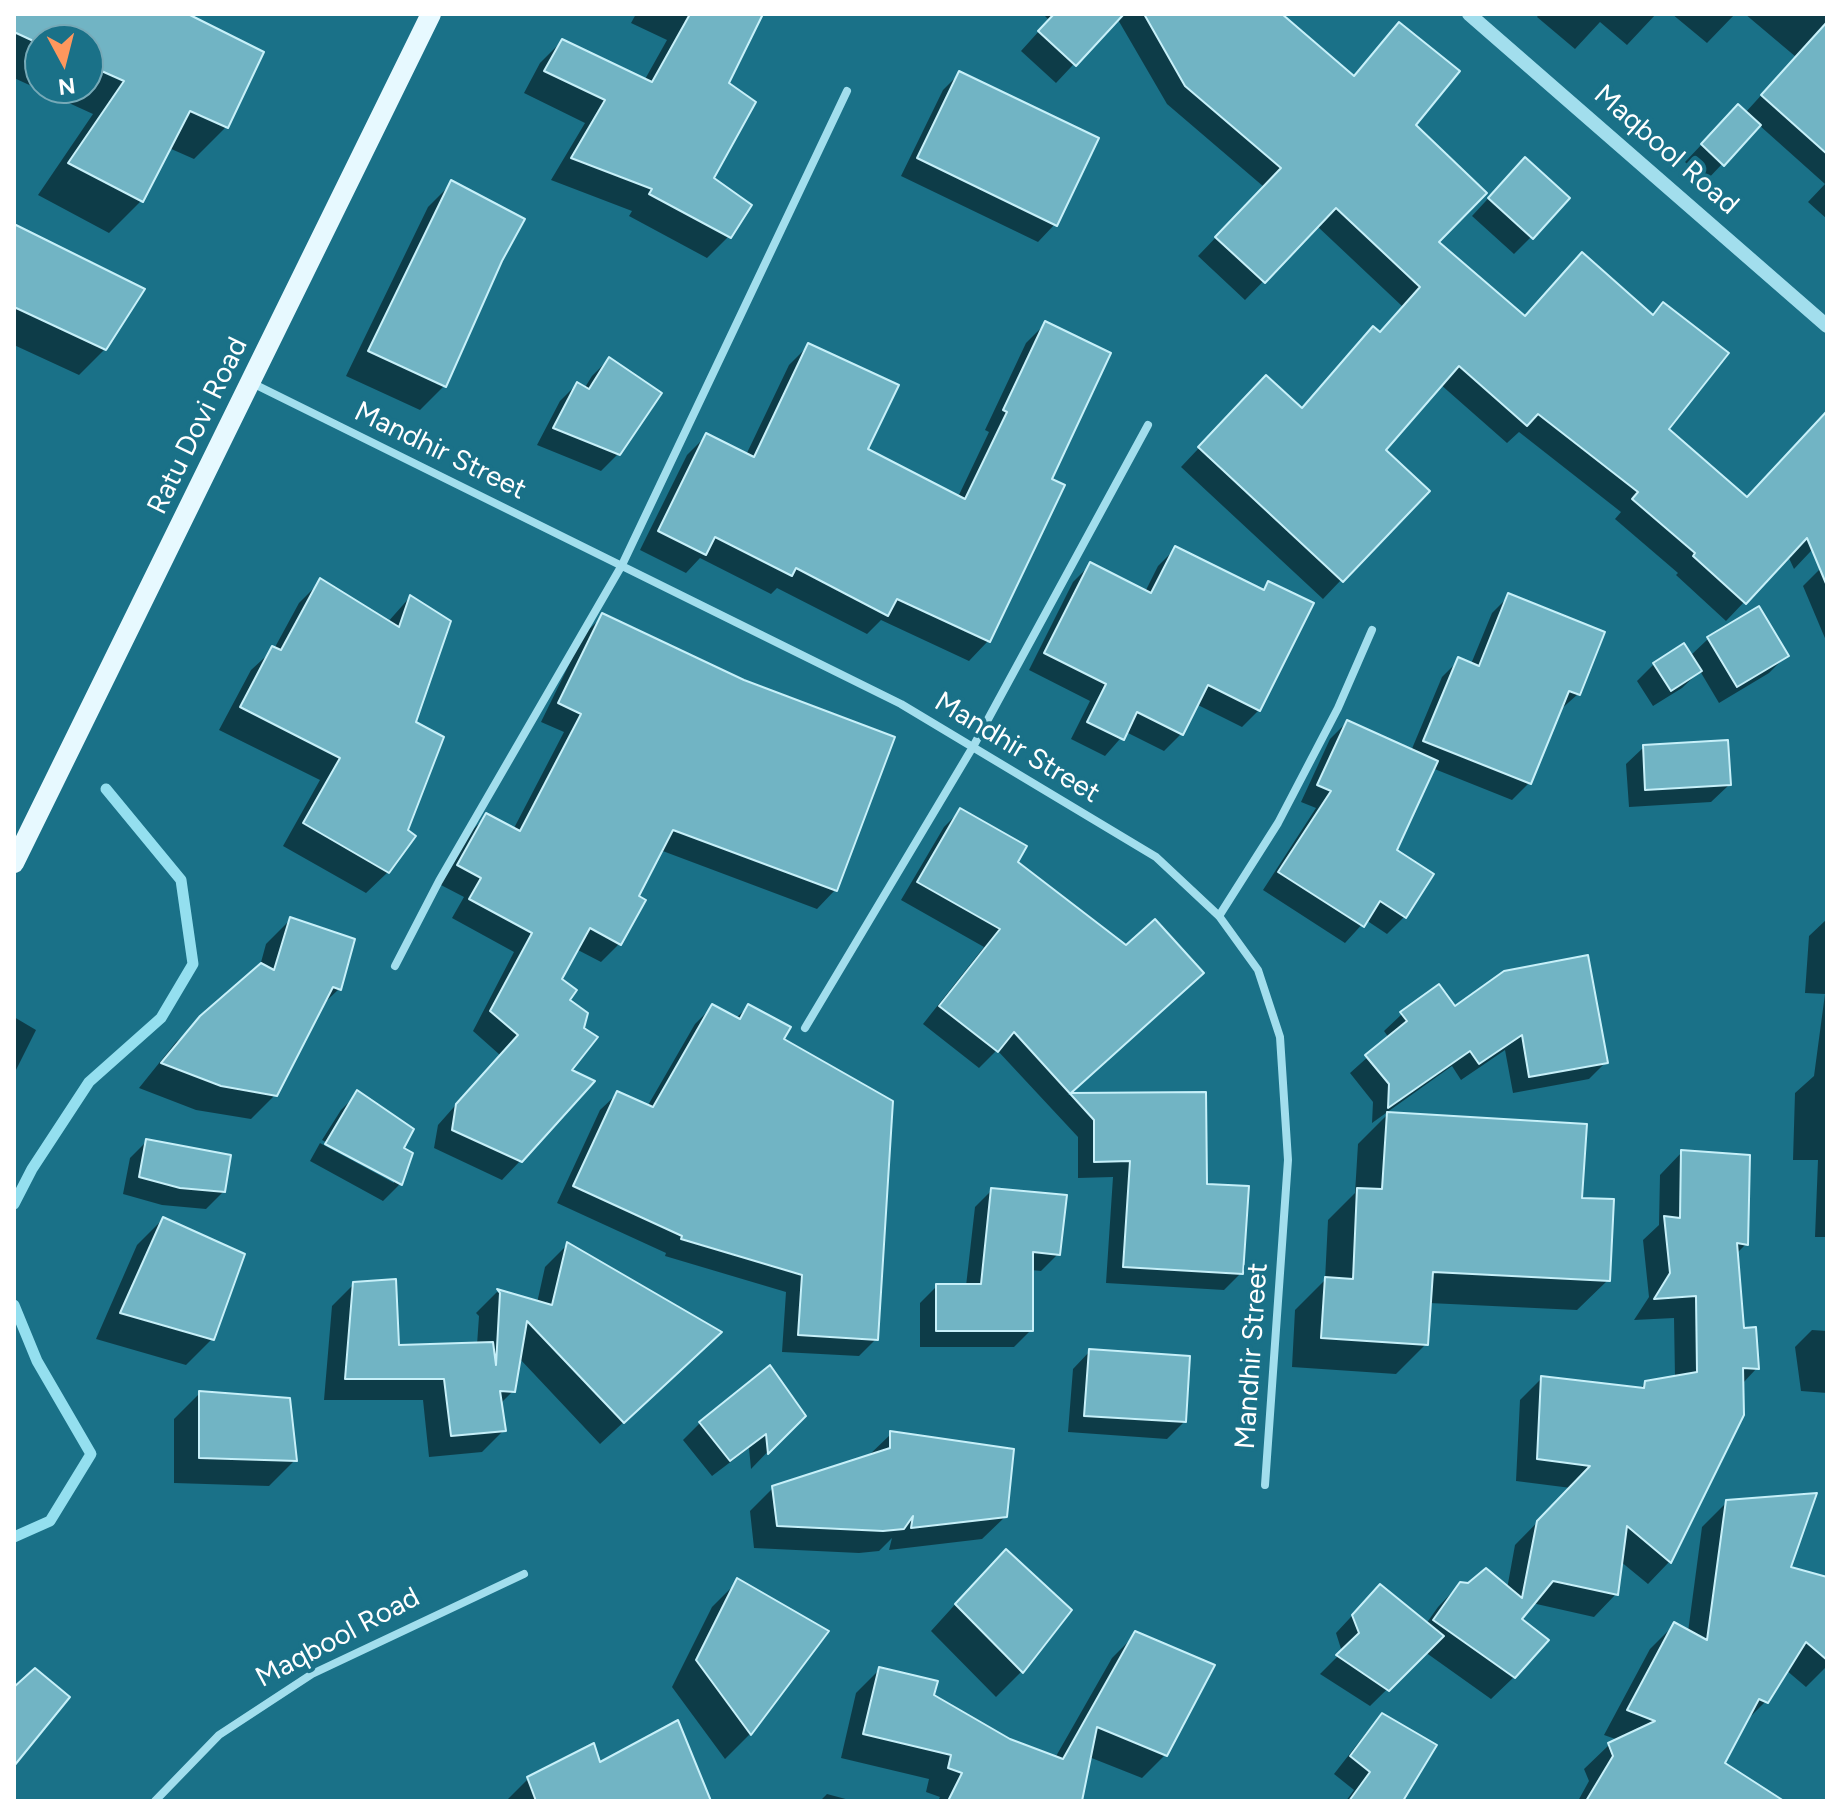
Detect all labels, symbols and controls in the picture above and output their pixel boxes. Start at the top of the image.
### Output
north arrow [24,24,104,104]
text: N [57,72,77,101]
street label: Maqbool Road [1587,78,1745,222]
street label: Ratu Dovi Road [141,332,255,520]
street label: Mandhir Street [349,395,531,507]
street label: Mandhir Street [928,685,1106,811]
street label: Mandhir Street [1229,1262,1275,1450]
street label: Maqbool Road [250,1581,426,1695]

